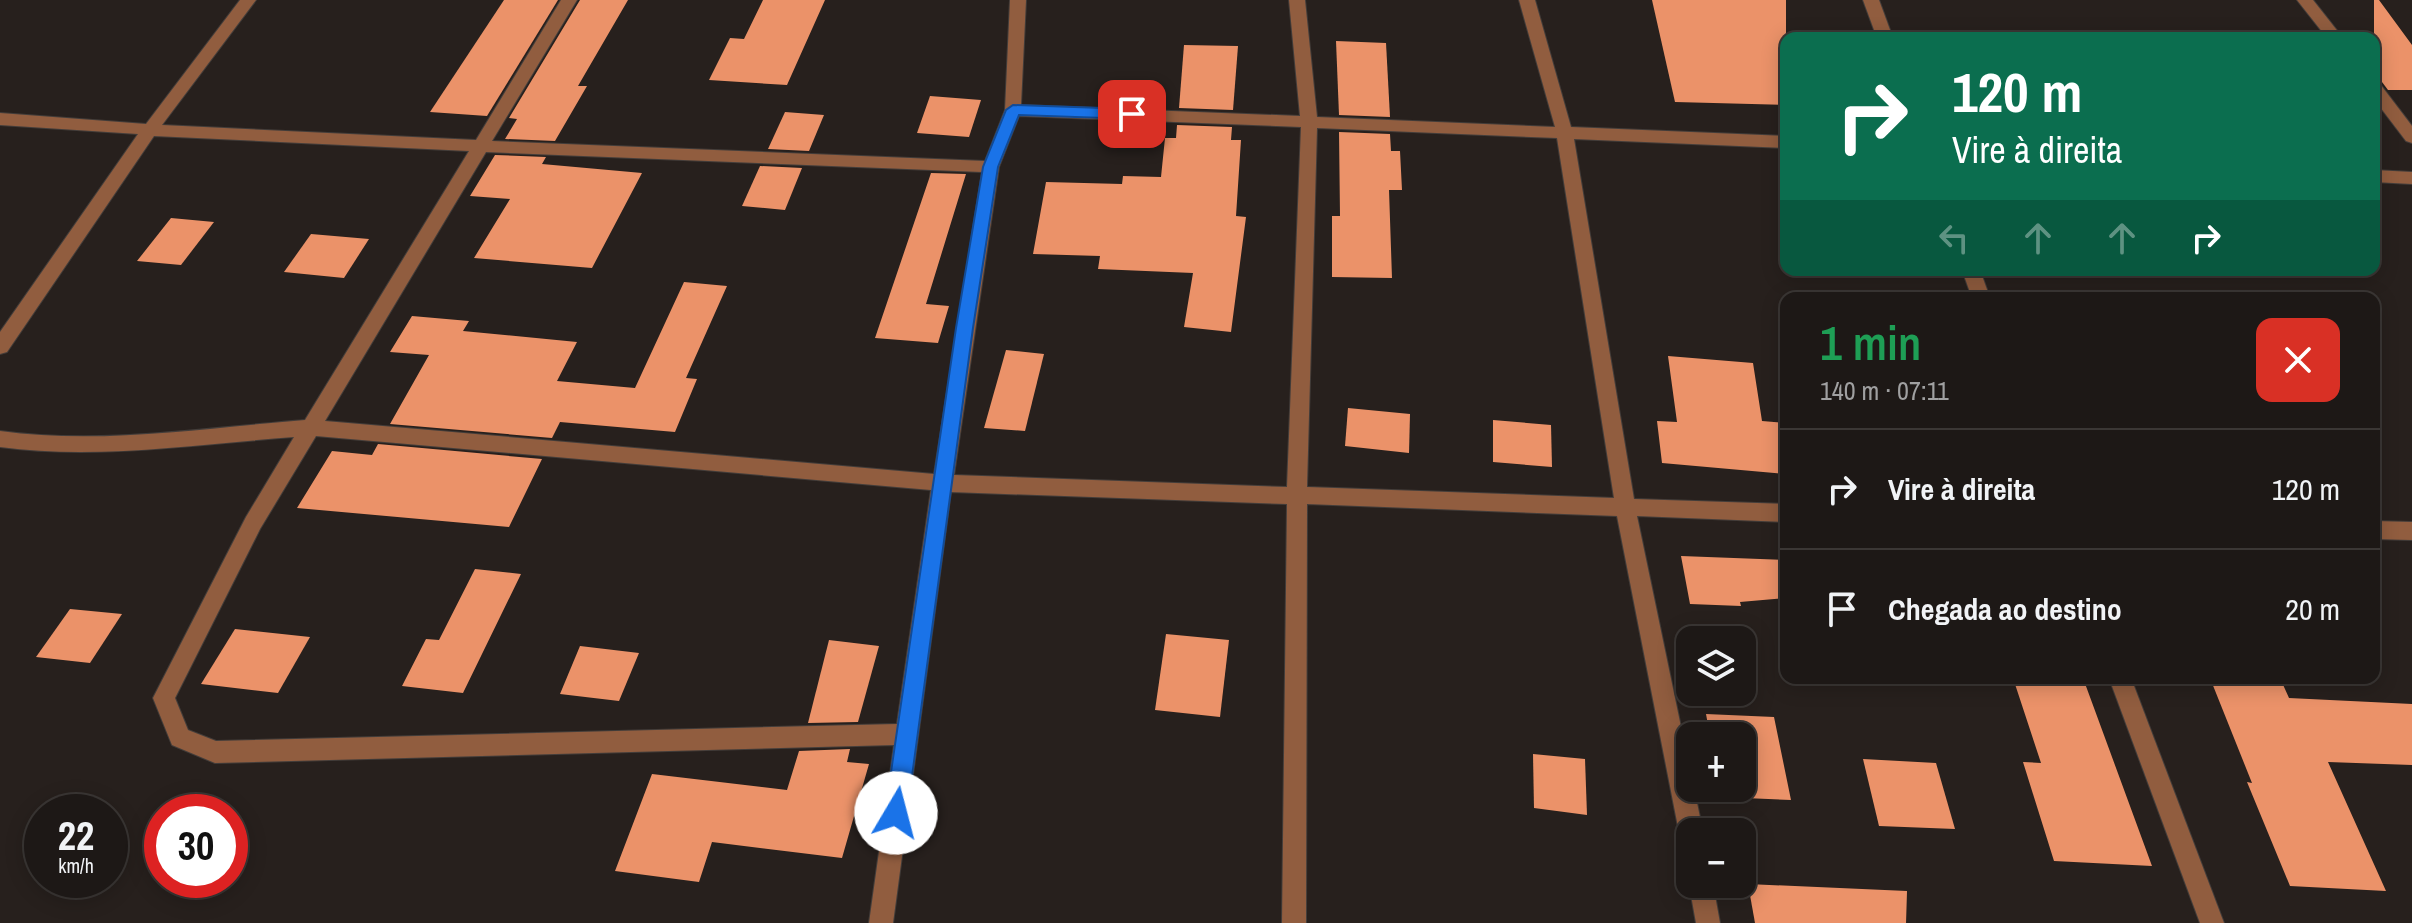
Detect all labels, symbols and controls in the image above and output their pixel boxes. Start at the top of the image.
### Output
text: 120 m [1952,54,2082,129]
icon: right [1820,64,1924,168]
pin [1098,80,1166,148]
icon: arrive [1110,92,1154,136]
text: Vire à direita [1952,126,2122,174]
icon: left [1932,216,1976,260]
icon: ahead [2016,216,2060,260]
icon: ahead [2100,216,2144,260]
icon: right [2184,216,2228,260]
text: 1 min [1820,310,1921,375]
button: close [2256,318,2340,402]
text: 140 m · 07:11 [1820,373,1949,408]
icon: right [1820,467,1864,511]
text: Vire à direita [1888,469,2035,509]
text: 120 m [2272,469,2340,509]
icon: arrive [1820,587,1864,631]
text: Chegada ao destino [1888,589,2122,629]
text: 20 m [2285,589,2340,629]
map controls [1676,626,1756,898]
button: layers [1676,626,1756,706]
button: + [1676,722,1756,802]
position arrow [854,771,938,855]
speed limit sign: 30 [144,794,248,898]
text: 22 [58,809,94,862]
button: − [1676,818,1756,898]
text: km/h [58,852,94,879]

